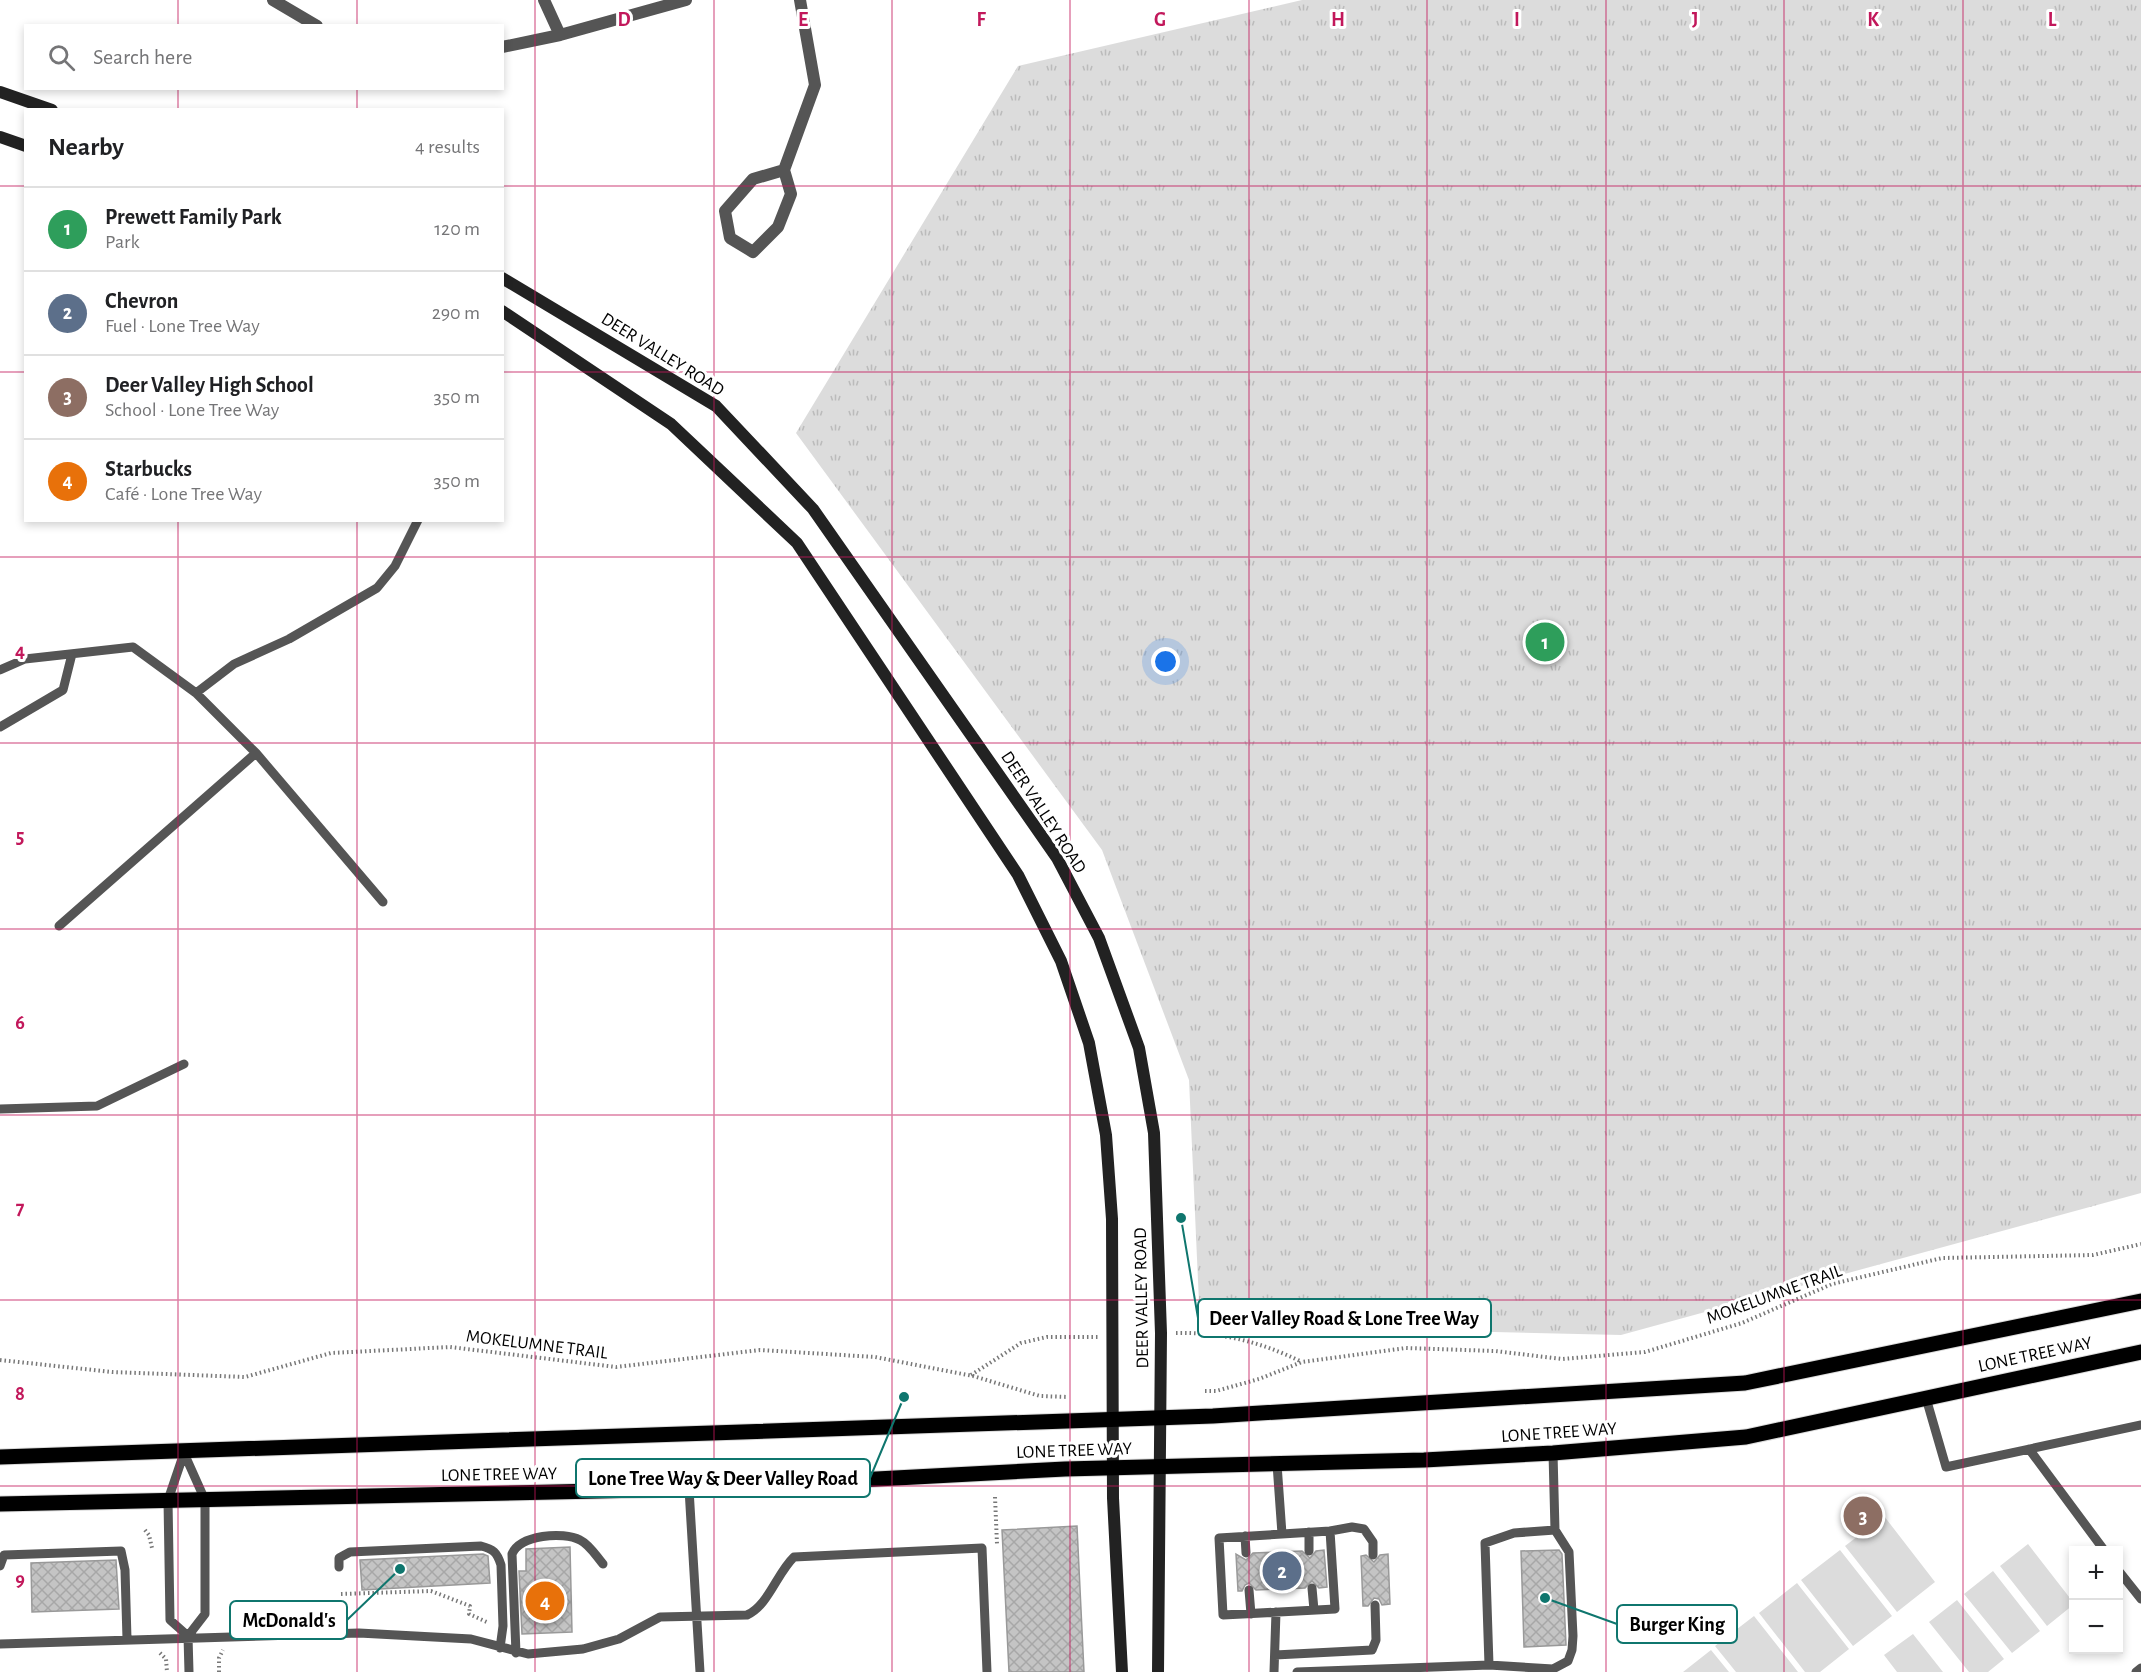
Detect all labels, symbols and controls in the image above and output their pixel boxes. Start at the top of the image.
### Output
text: D [617,10,631,30]
text: E [798,10,808,30]
text: F [976,10,986,30]
text: G [1154,10,1166,30]
text: H [1331,10,1345,30]
text: I [1514,10,1520,30]
text: J [1692,10,1698,30]
text: K [1867,10,1879,30]
text: L [2048,10,2057,30]
search box [24,24,504,90]
icon: search [45,41,78,74]
text: Search here [93,46,192,68]
text: Nearby [48,134,124,160]
text: 4 results [415,137,480,157]
text: Prewett Family Park [105,206,282,228]
text: 1 [64,219,71,239]
text: 120 m [434,219,480,239]
text: Park [105,232,140,252]
text: Chevron [105,290,178,312]
text: 2 [63,303,72,323]
text: 290 m [432,303,480,323]
street label: DEER VALLEY ROAD [598,310,727,400]
text: Fuel · Lone Tree Way [105,316,260,336]
text: Deer Valley High School [105,374,314,396]
text: 3 [63,387,72,407]
text: 350 m [434,387,480,407]
text: School · Lone Tree Way [105,400,279,420]
text: Starbucks [105,458,192,480]
text: 4 [62,471,73,491]
text: 350 m [434,471,480,491]
text: Café · Lone Tree Way [105,484,262,504]
pin: 1 [1526,620,1564,664]
text: 4 [15,641,25,661]
your location [1151,647,1180,676]
street label: DEER VALLEY ROAD [997,748,1089,877]
text: 5 [16,827,24,847]
text: 6 [15,1013,25,1033]
text: 7 [16,1198,25,1218]
street label: DEER VALLEY ROAD [1132,1227,1152,1369]
street label: MOKELUMNE TRAIL [1704,1262,1845,1328]
callout: Deer Valley Road & Lone Tree Way [1198,1299,1491,1337]
text: Deer Valley Road & Lone Tree Way [1209,1309,1479,1329]
street label: MOKELUMNE TRAIL [465,1327,609,1363]
street label: LONE TREE WAY [1977,1334,2094,1376]
text: 8 [15,1384,25,1404]
street label: LONE TREE WAY [1501,1420,1618,1446]
street label: LONE TREE WAY [1016,1440,1133,1462]
callout: Lone Tree Way & Deer Valley Road [576,1459,870,1497]
street label: LONE TREE WAY [441,1465,558,1485]
text: Lone Tree Way & Deer Valley Road [588,1469,858,1489]
pin: 3 [1844,1494,1882,1538]
map controls [2069,1546,2123,1654]
button: + [2069,1546,2123,1600]
pin: 2 [1262,1548,1302,1594]
text: 9 [15,1570,25,1590]
pin: 4 [526,1578,564,1624]
button: − [2069,1600,2123,1654]
callout: McDonald's [230,1601,347,1639]
callout: Burger King [1617,1605,1737,1643]
text: McDonald's [242,1611,336,1631]
text: Burger King [1629,1615,1726,1635]

